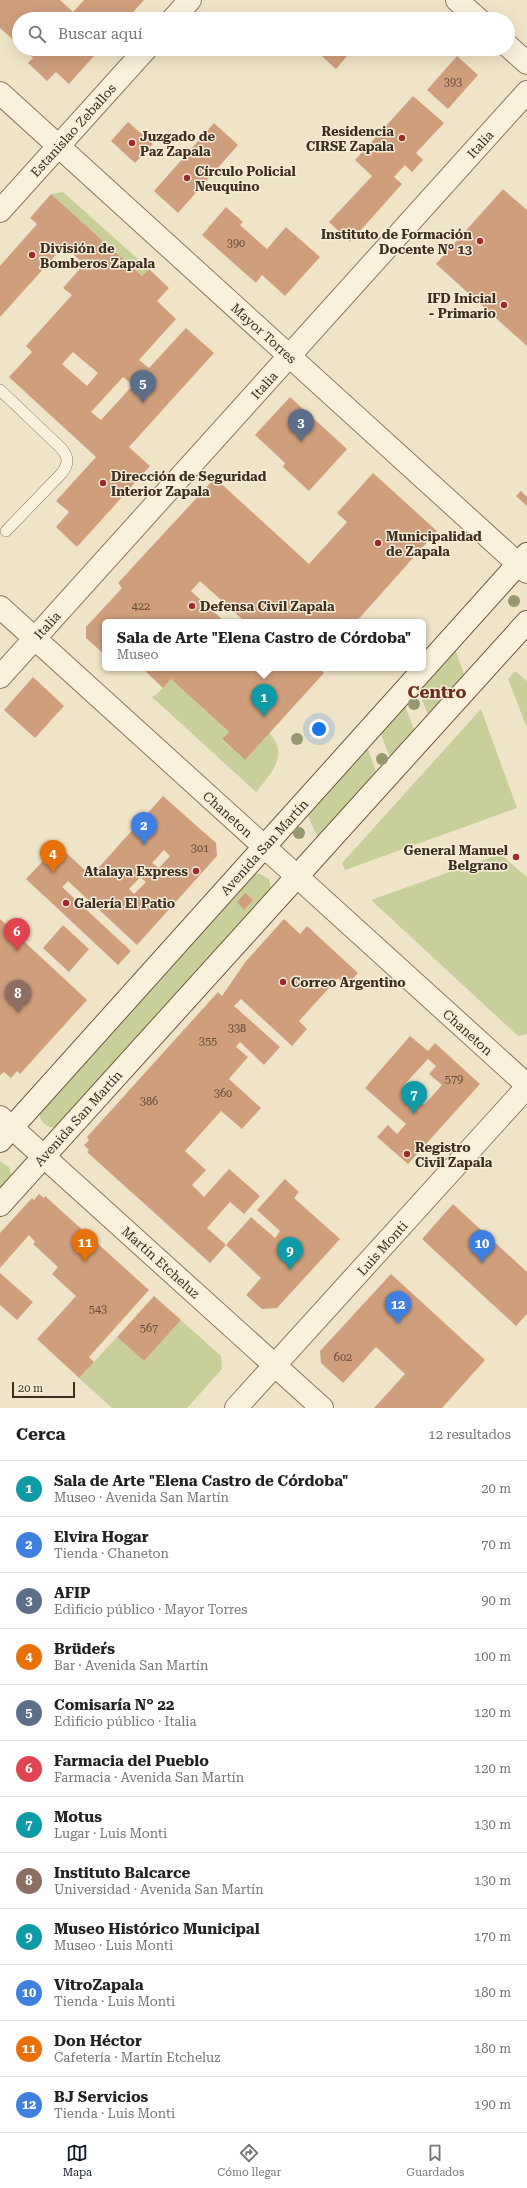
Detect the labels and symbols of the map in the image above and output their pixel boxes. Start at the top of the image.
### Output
house number: 393 [444,76,462,89]
street label: Estanislao Zeballos [28,81,119,180]
place label: Residencia CIRSE Zapala [306,124,394,154]
street label: Italia [464,127,497,161]
place label: Juzgado de Paz Zapala [140,129,216,159]
marker: Residencia CIRSE Zapala [397,133,407,143]
marker: Juzgado de Paz Zapala [127,138,137,148]
place label: Círculo Policial Neuquino [195,164,296,194]
marker: Círculo Policial Neuquino [182,173,192,183]
place label: Instituto de Formación Docente N° 13 [321,227,472,257]
marker: Instituto de Formación Docente N° 13 [475,236,485,246]
house number: 390 [227,237,245,250]
place label: División de Bomberos Zapala [40,241,155,271]
marker: División de Bomberos Zapala [27,250,37,260]
place label: IFD Inicial - Primario [427,291,497,321]
street label: Mayor Torres [228,300,299,367]
marker: IFD Inicial - Primario [499,300,509,310]
street label: Italia [248,368,281,402]
pin: 5 [130,370,156,403]
pin: 3 [288,409,314,442]
place label: Dirección de Seguridad Interior Zapala [111,469,267,499]
marker: Dirección de Seguridad Interior Zapala [98,478,108,488]
place label: Municipalidad de Zapala [386,529,482,559]
marker: Municipalidad de Zapala [373,538,383,548]
place label: Defensa Civil Zapala [200,599,335,614]
house number: 422 [132,600,150,613]
marker: Defensa Civil Zapala [187,601,197,611]
street label: Italia [31,608,64,642]
district label: Centro [408,682,466,702]
pin: 1 [251,684,277,717]
your location [309,719,329,739]
street label: Chaneton [200,788,256,841]
street label: Avenida San Martín [218,796,312,898]
pin: 2 [131,812,157,845]
pin: 4 [40,840,66,873]
house number: 301 [191,842,209,855]
place label: General Manuel Belgrano [404,843,509,873]
marker: General Manuel Belgrano [511,852,521,862]
place label: Atalaya Express [84,864,188,879]
marker: Atalaya Express [191,866,201,876]
place label: Galería El Patio [74,896,175,911]
marker: Galería El Patio [61,898,71,908]
pin: 6 [4,918,30,951]
place label: Correo Argentino [291,975,406,990]
marker: Correo Argentino [278,977,288,987]
pin: 8 [5,980,31,1013]
street label: Chaneton [440,1006,496,1059]
house number: 338 [228,1022,246,1035]
house number: 355 [199,1035,217,1048]
street label: Avenida San Martín [32,1067,126,1169]
house number: 579 [445,1073,463,1086]
pin: 7 [401,1081,427,1114]
house number: 360 [214,1087,232,1100]
house number: 386 [140,1095,158,1108]
place label: Registro Civil Zapala [415,1140,493,1170]
marker: Registro Civil Zapala [402,1149,412,1159]
street label: Luis Monti [354,1218,411,1278]
street label: Martín Etcheluz [119,1224,203,1301]
pin: 11 [72,1229,98,1262]
pin: 10 [469,1230,495,1263]
pin: 9 [277,1237,303,1270]
pin: 12 [385,1291,411,1324]
house number: 543 [89,1303,107,1316]
house number: 567 [140,1322,158,1335]
house number: 602 [334,1351,352,1364]
scale bar [12,1380,75,1399]

